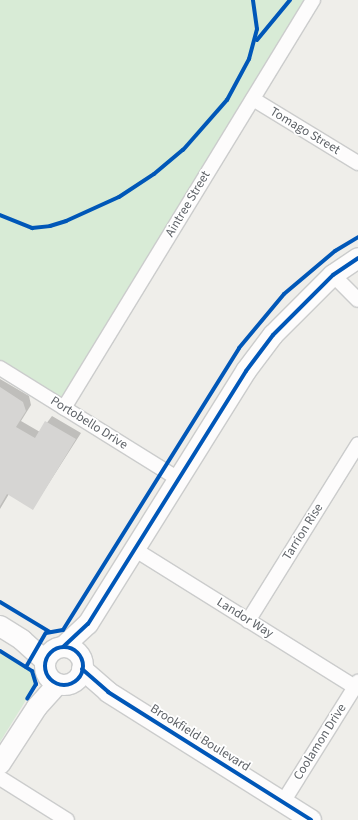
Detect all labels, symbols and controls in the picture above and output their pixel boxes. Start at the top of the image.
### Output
street label: Tomago Street [267,104,343,158]
street label: Aintree Street [162,168,214,240]
street label: Portobello Drive [48,393,130,453]
street label: Tarrion Rise [279,501,327,563]
street label: Landor Way [214,594,276,642]
street label: Brookfield Boulevard [147,701,253,775]
street label: Coolamon Drive [290,701,350,783]

